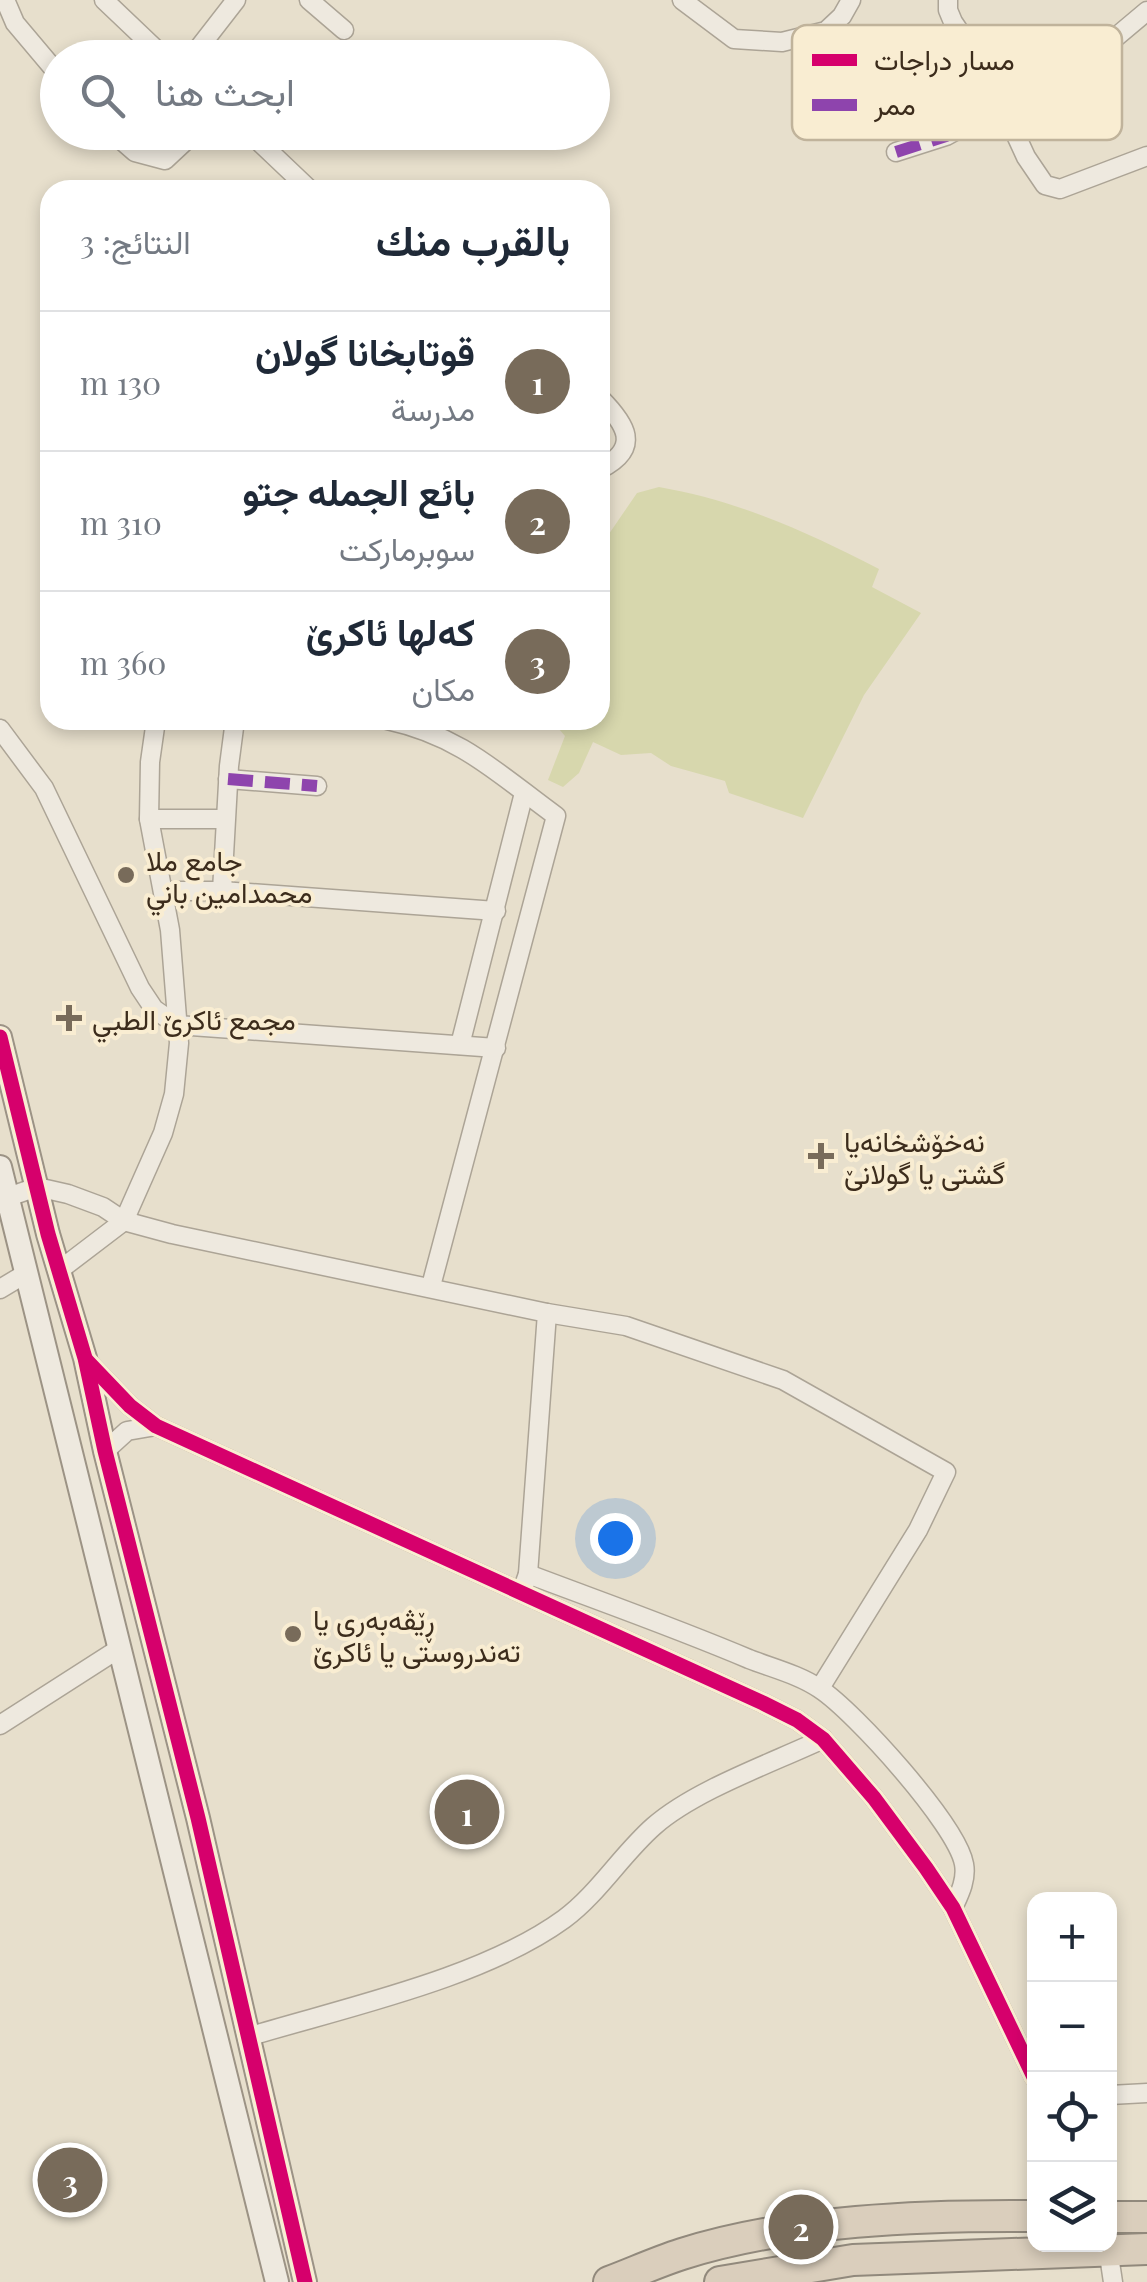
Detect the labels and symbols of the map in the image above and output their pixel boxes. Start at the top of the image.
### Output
legend [792,25,1122,140]
text: مسار دراجات [874,40,1015,78]
text: ممر [873,85,916,123]
place label: جامع ملا محمدامين باني [146,841,312,916]
marker: جامع ملا محمدامين باني [115,864,137,886]
place label: مجمع ئاکرێ الطبي [92,1000,296,1043]
marker: مجمع ئاکرێ الطبي [56,1005,82,1031]
place label: نەخۆشخانەیا گشتی یا گولانێ [844,1122,1005,1192]
marker: نەخۆشخانەیا گشتی یا گولانێ [808,1143,834,1169]
your location [590,1513,641,1564]
place label: ڕێڤەبەری یا تەندروستی یا ئاکرێ [313,1600,520,1670]
marker: ڕێڤەبەری یا تەندروستی یا ئاکرێ [282,1623,304,1645]
pin: 1 [434,1774,500,1850]
pin: 3 [38,2142,102,2218]
pin: 2 [768,2190,834,2264]

